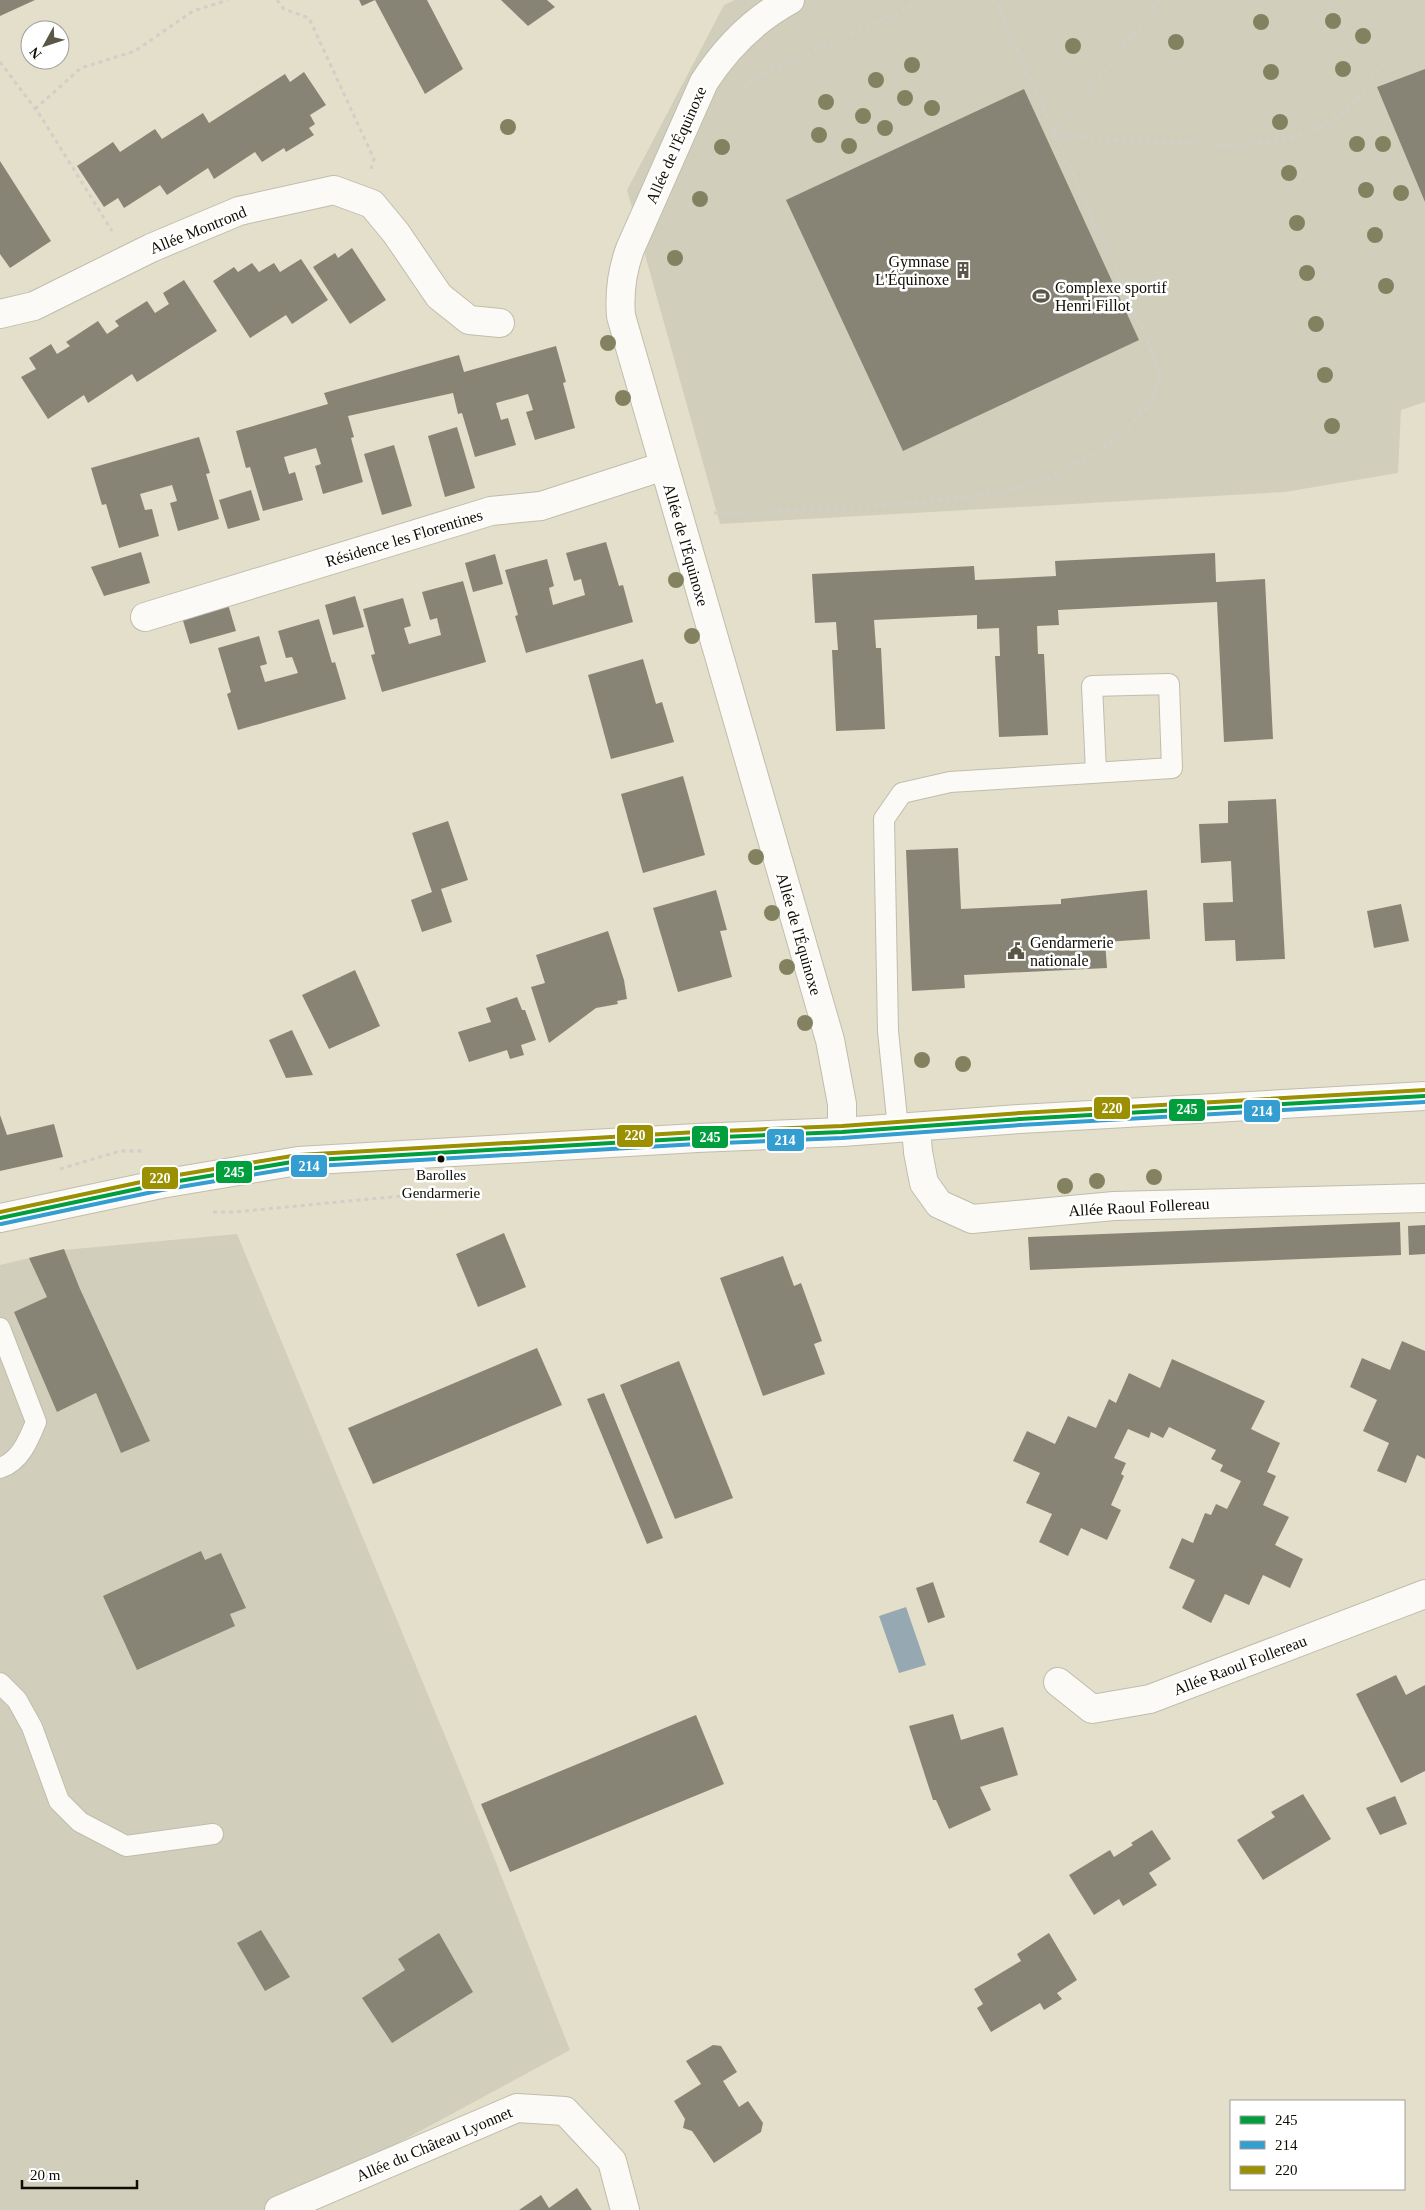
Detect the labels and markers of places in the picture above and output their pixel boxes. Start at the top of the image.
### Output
place label: Gymnase L'Équinoxe [875,253,949,289]
building icon: Gymnase L'Équinoxe [953,260,973,280]
place label: Complexe sportif Henri Fillot [1055,279,1167,314]
sports icon: Complexe sportif Henri Fillot [1031,286,1051,306]
place label: Gendarmerie nationale [1030,934,1114,969]
public building icon: Gendarmerie nationale [1006,941,1026,961]
marker: Barolles Gendarmerie [436,1154,446,1164]
place label: Barolles Gendarmerie [402,1167,480,1201]

